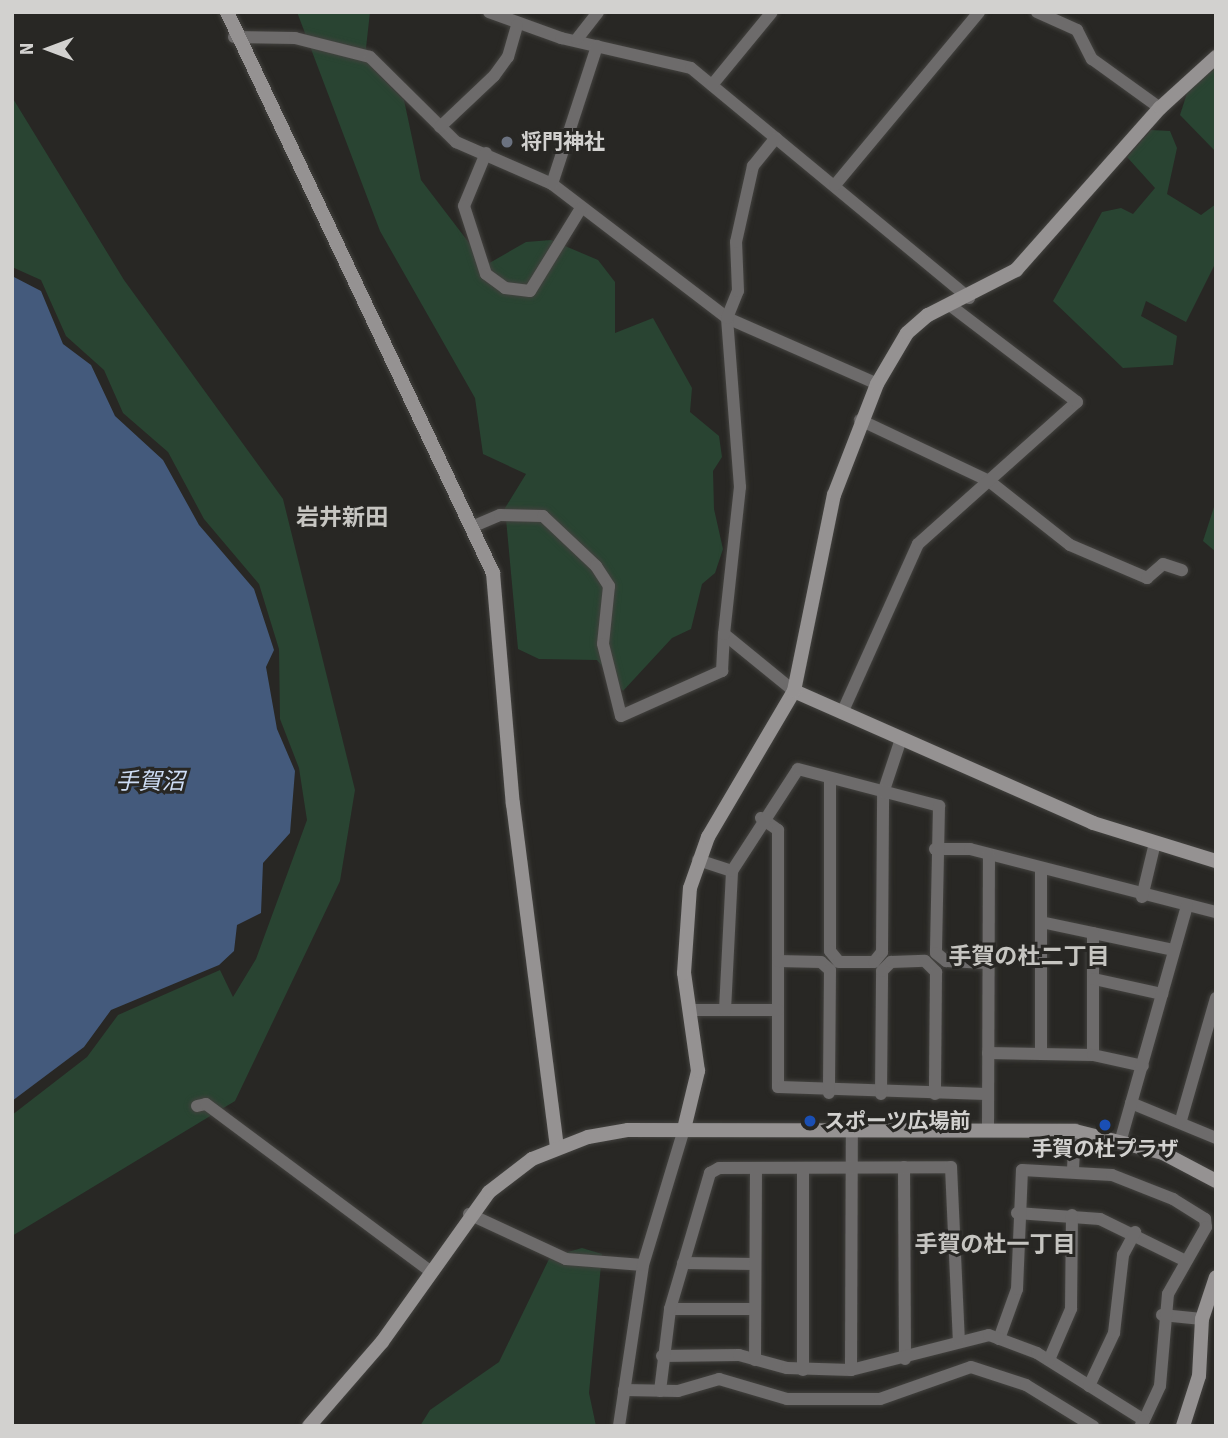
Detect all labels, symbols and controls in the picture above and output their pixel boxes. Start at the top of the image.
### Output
north arrow [14,14,84,84]
text: N [14,43,41,55]
place label: 将門神社 [521,129,605,155]
marker: 将門神社 [499,134,515,150]
district label: 岩井新田 [296,504,388,532]
water label: 手賀沼 [116,768,184,796]
district label: 手賀の杜二丁目 [949,943,1109,971]
place label: スポーツ広場前 [824,1108,971,1134]
marker: スポーツ広場前 [802,1113,818,1129]
marker: 手賀の杜プラザ [1097,1117,1113,1133]
place label: 手賀の杜プラザ [1032,1136,1178,1162]
district label: 手賀の杜一丁目 [915,1231,1075,1259]

